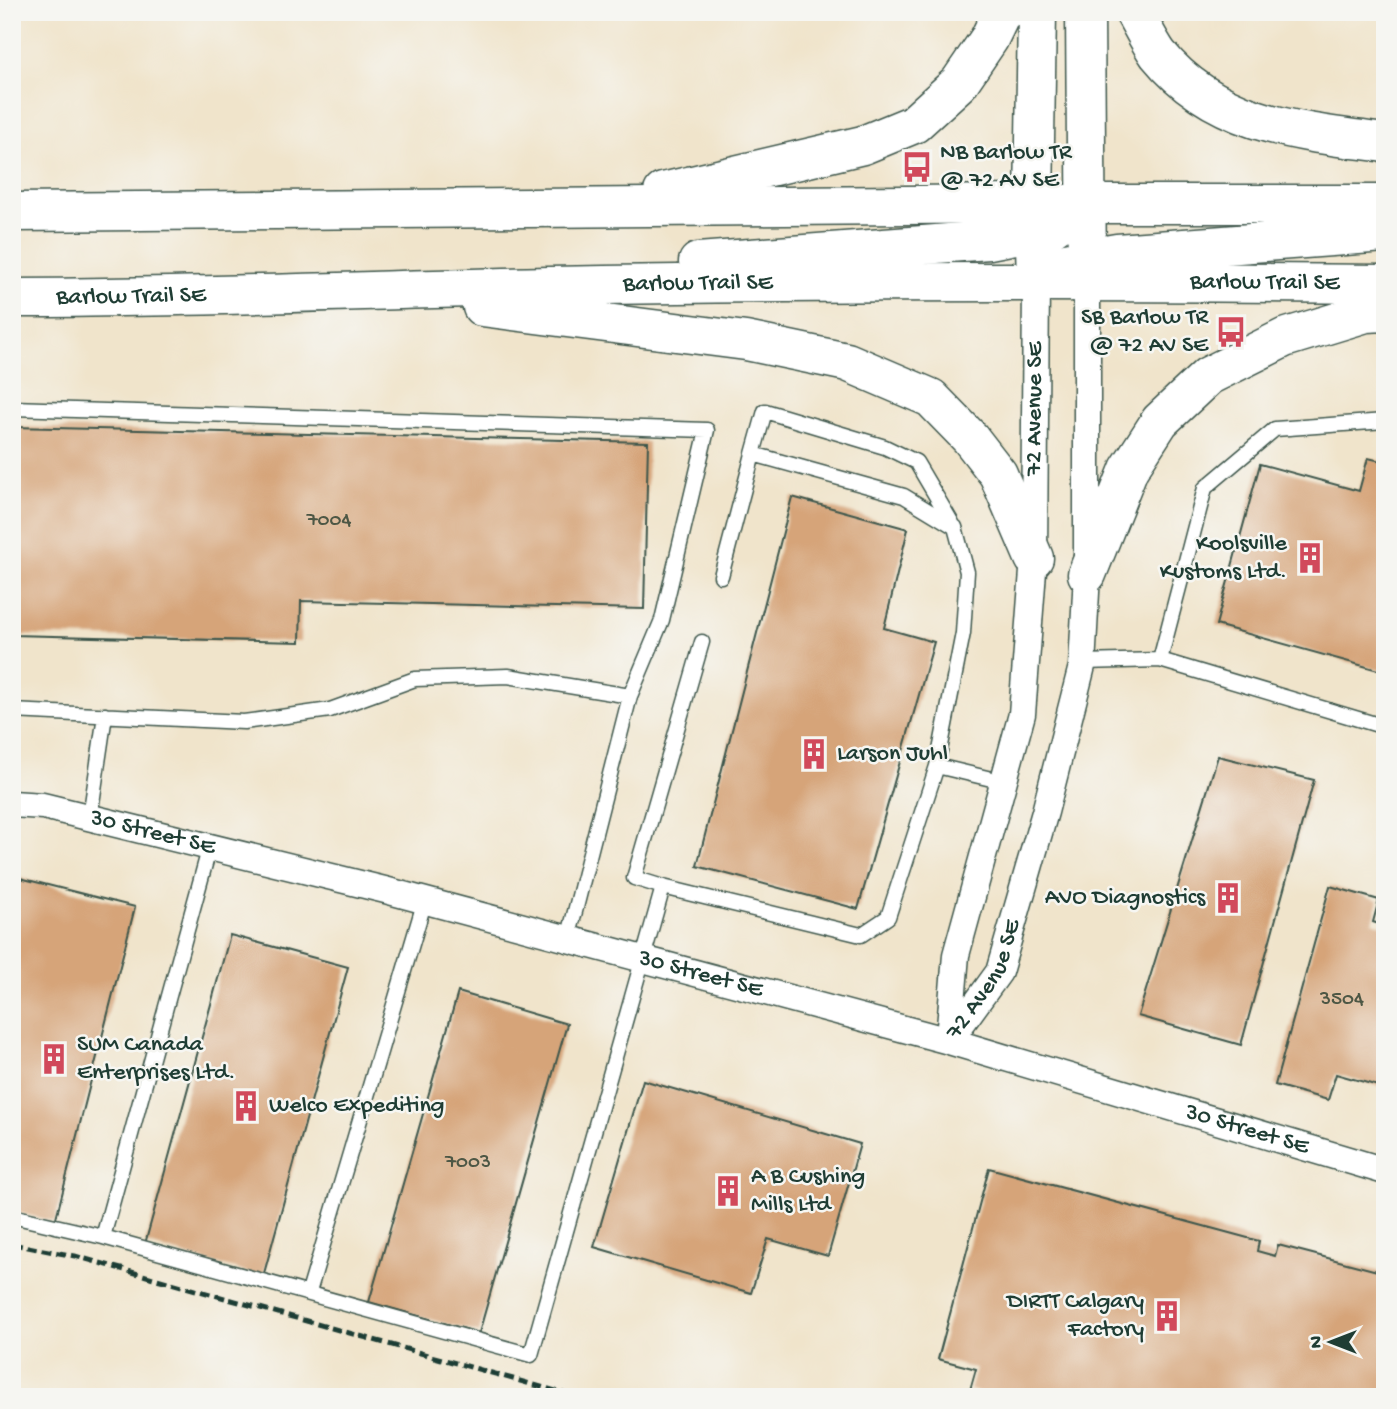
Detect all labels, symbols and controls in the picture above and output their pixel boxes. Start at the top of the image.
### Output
place label: NB Barlow TR @ 72 AV SE [940,139,1073,196]
bus stop icon: NB Barlow TR @ 72 AV SE [900,150,934,184]
street label: Barlow Trail SE [1189,268,1341,298]
street label: Barlow Trail SE [622,269,774,299]
street label: Barlow Trail SE [55,281,207,312]
place label: SB Barlow TR @ 72 AV SE [1081,304,1209,361]
bus stop icon: SB Barlow TR @ 72 AV SE [1214,315,1248,349]
street label: 72 Avenue SE [1020,341,1050,477]
house number: 7004 [306,509,351,534]
place label: Koolsville Kustoms Ltd. [1160,530,1288,587]
building icon: Koolsville Kustoms Ltd. [1293,541,1327,575]
building icon: Larson Juhl [797,737,831,771]
place label: Larson Juhl [837,740,948,769]
street label: 30 Street SE [86,803,219,862]
building icon: AVO Diagnostics [1211,881,1245,915]
place label: AVO Diagnostics [1045,884,1206,913]
street label: 72 Avenue SE [940,915,1028,1046]
street label: 30 Street SE [634,944,767,1005]
house number: 3504 [1319,988,1364,1013]
place label: SUM Canada Enterprises Ltd. [77,1031,235,1088]
building icon: SUM Canada Enterprises Ltd. [37,1042,71,1076]
building icon: Welco Expediting [229,1089,263,1123]
place label: Welco Expediting [269,1092,444,1121]
street label: 30 Street SE [1181,1097,1313,1162]
house number: 7003 [444,1151,491,1176]
place label: A B Cushing Mills Ltd [751,1163,865,1220]
building icon: A B Cushing Mills Ltd [711,1174,745,1208]
place label: DIRTT Calgary Factory [1005,1288,1144,1345]
building icon: DIRTT Calgary Factory [1150,1299,1184,1333]
north arrow [1296,1308,1366,1378]
text: N [1306,1336,1329,1348]

